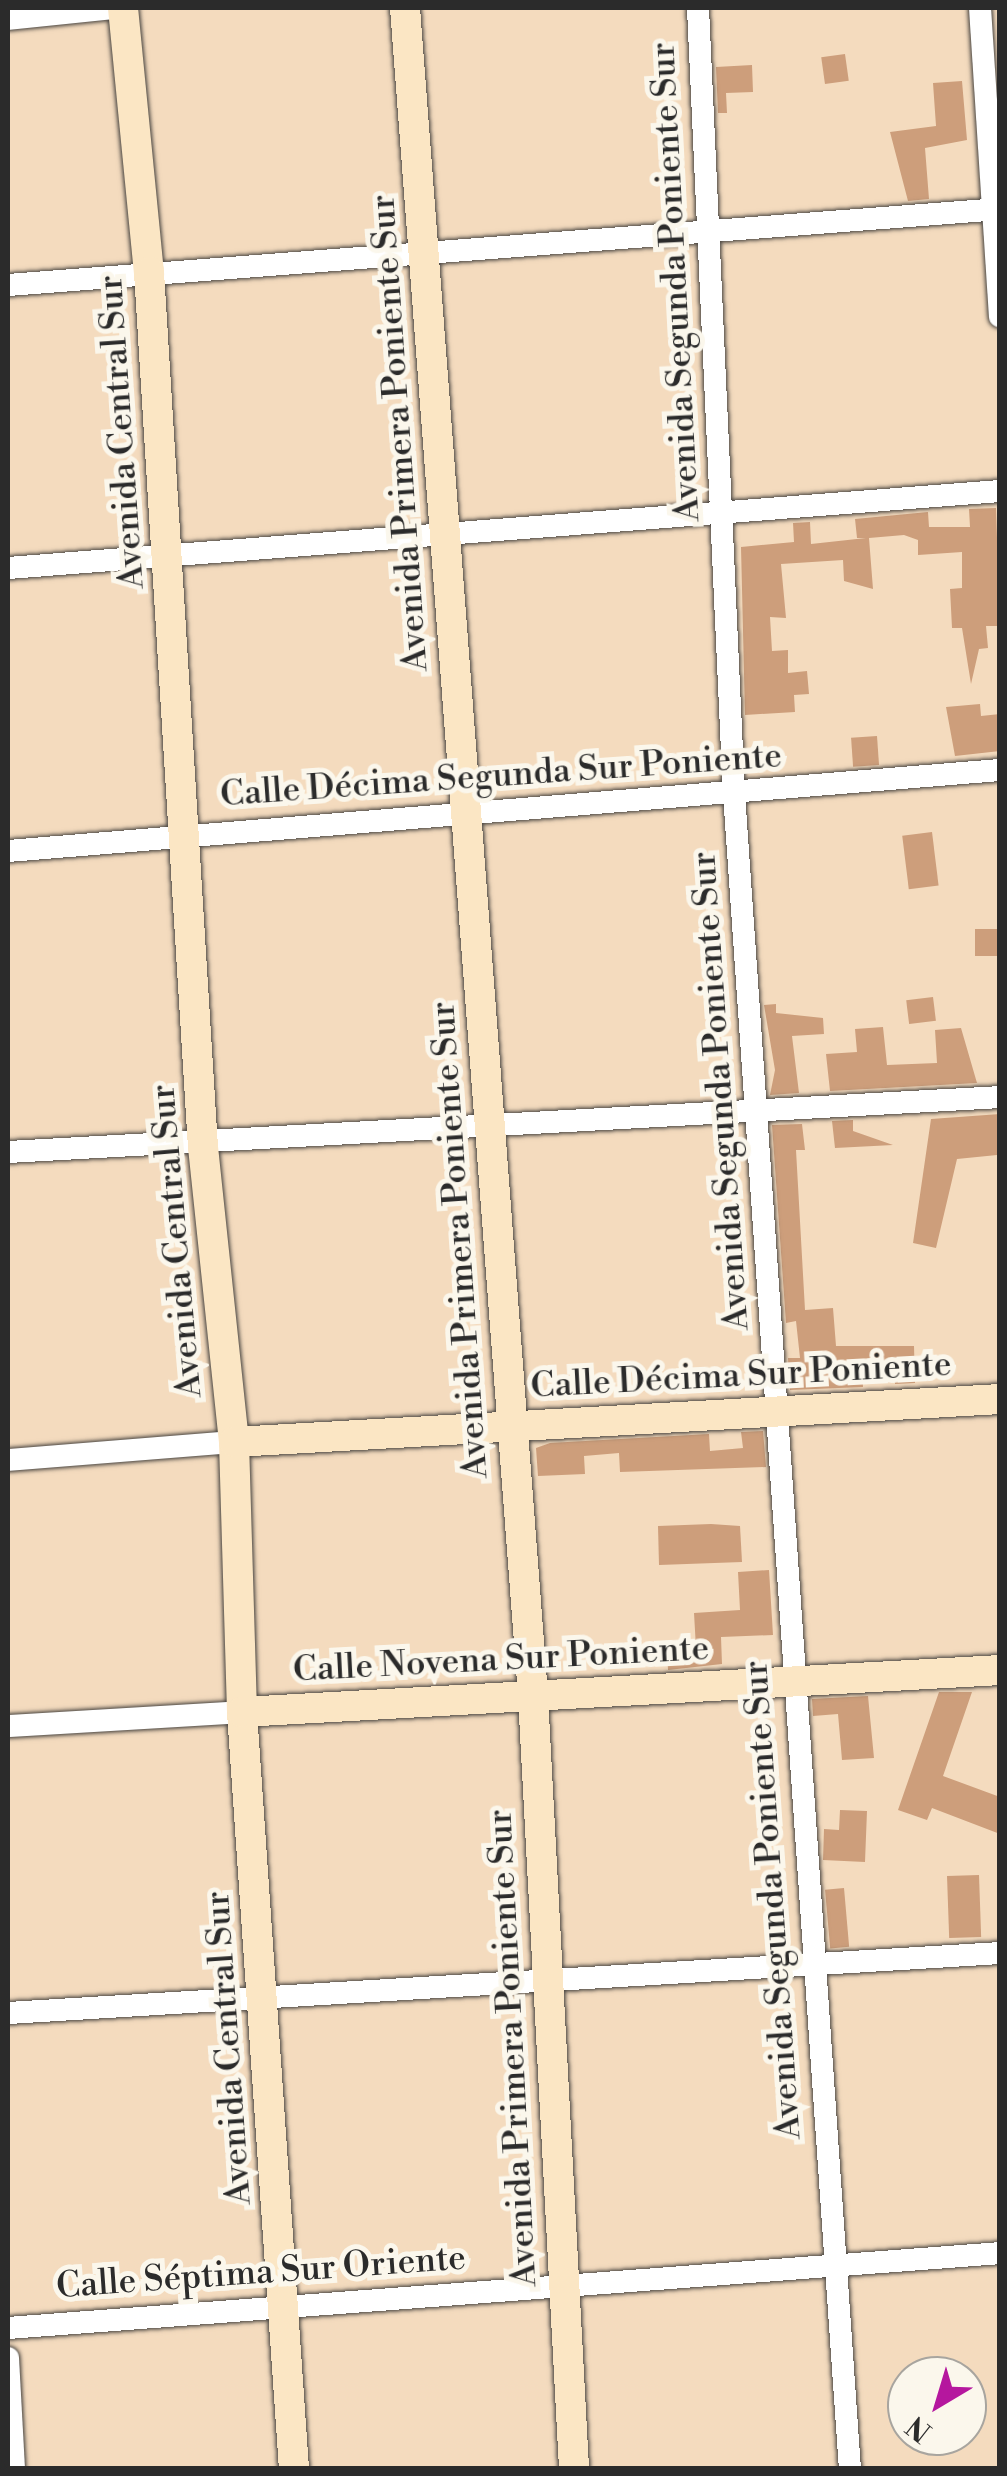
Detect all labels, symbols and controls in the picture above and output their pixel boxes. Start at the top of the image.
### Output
street label: Avenida Segunda Poniente Sur [642,41,710,523]
street label: Avenida Primera Poniente Sur [362,193,438,673]
street label: Avenida Central Sur [90,274,154,590]
street label: Calle Décima Segunda Sur Poniente [219,735,783,817]
street label: Avenida Segunda Poniente Sur [683,850,759,1332]
street label: Avenida Primera Poniente Sur [422,1000,498,1480]
street label: Avenida Central Sur [142,1083,212,1399]
street label: Calle Décima Sur Poniente [530,1344,952,1408]
street label: Calle Novena Sur Poniente [292,1628,710,1692]
street label: Avenida Segunda Poniente Sur [735,1659,811,2141]
street label: Avenida Primera Poniente Sur [480,1808,546,2288]
street label: Avenida Central Sur [197,1890,261,2206]
street label: Calle Séptima Sur Oriente [55,2238,467,2308]
north arrow [887,2356,987,2456]
text: N [900,2408,939,2449]

